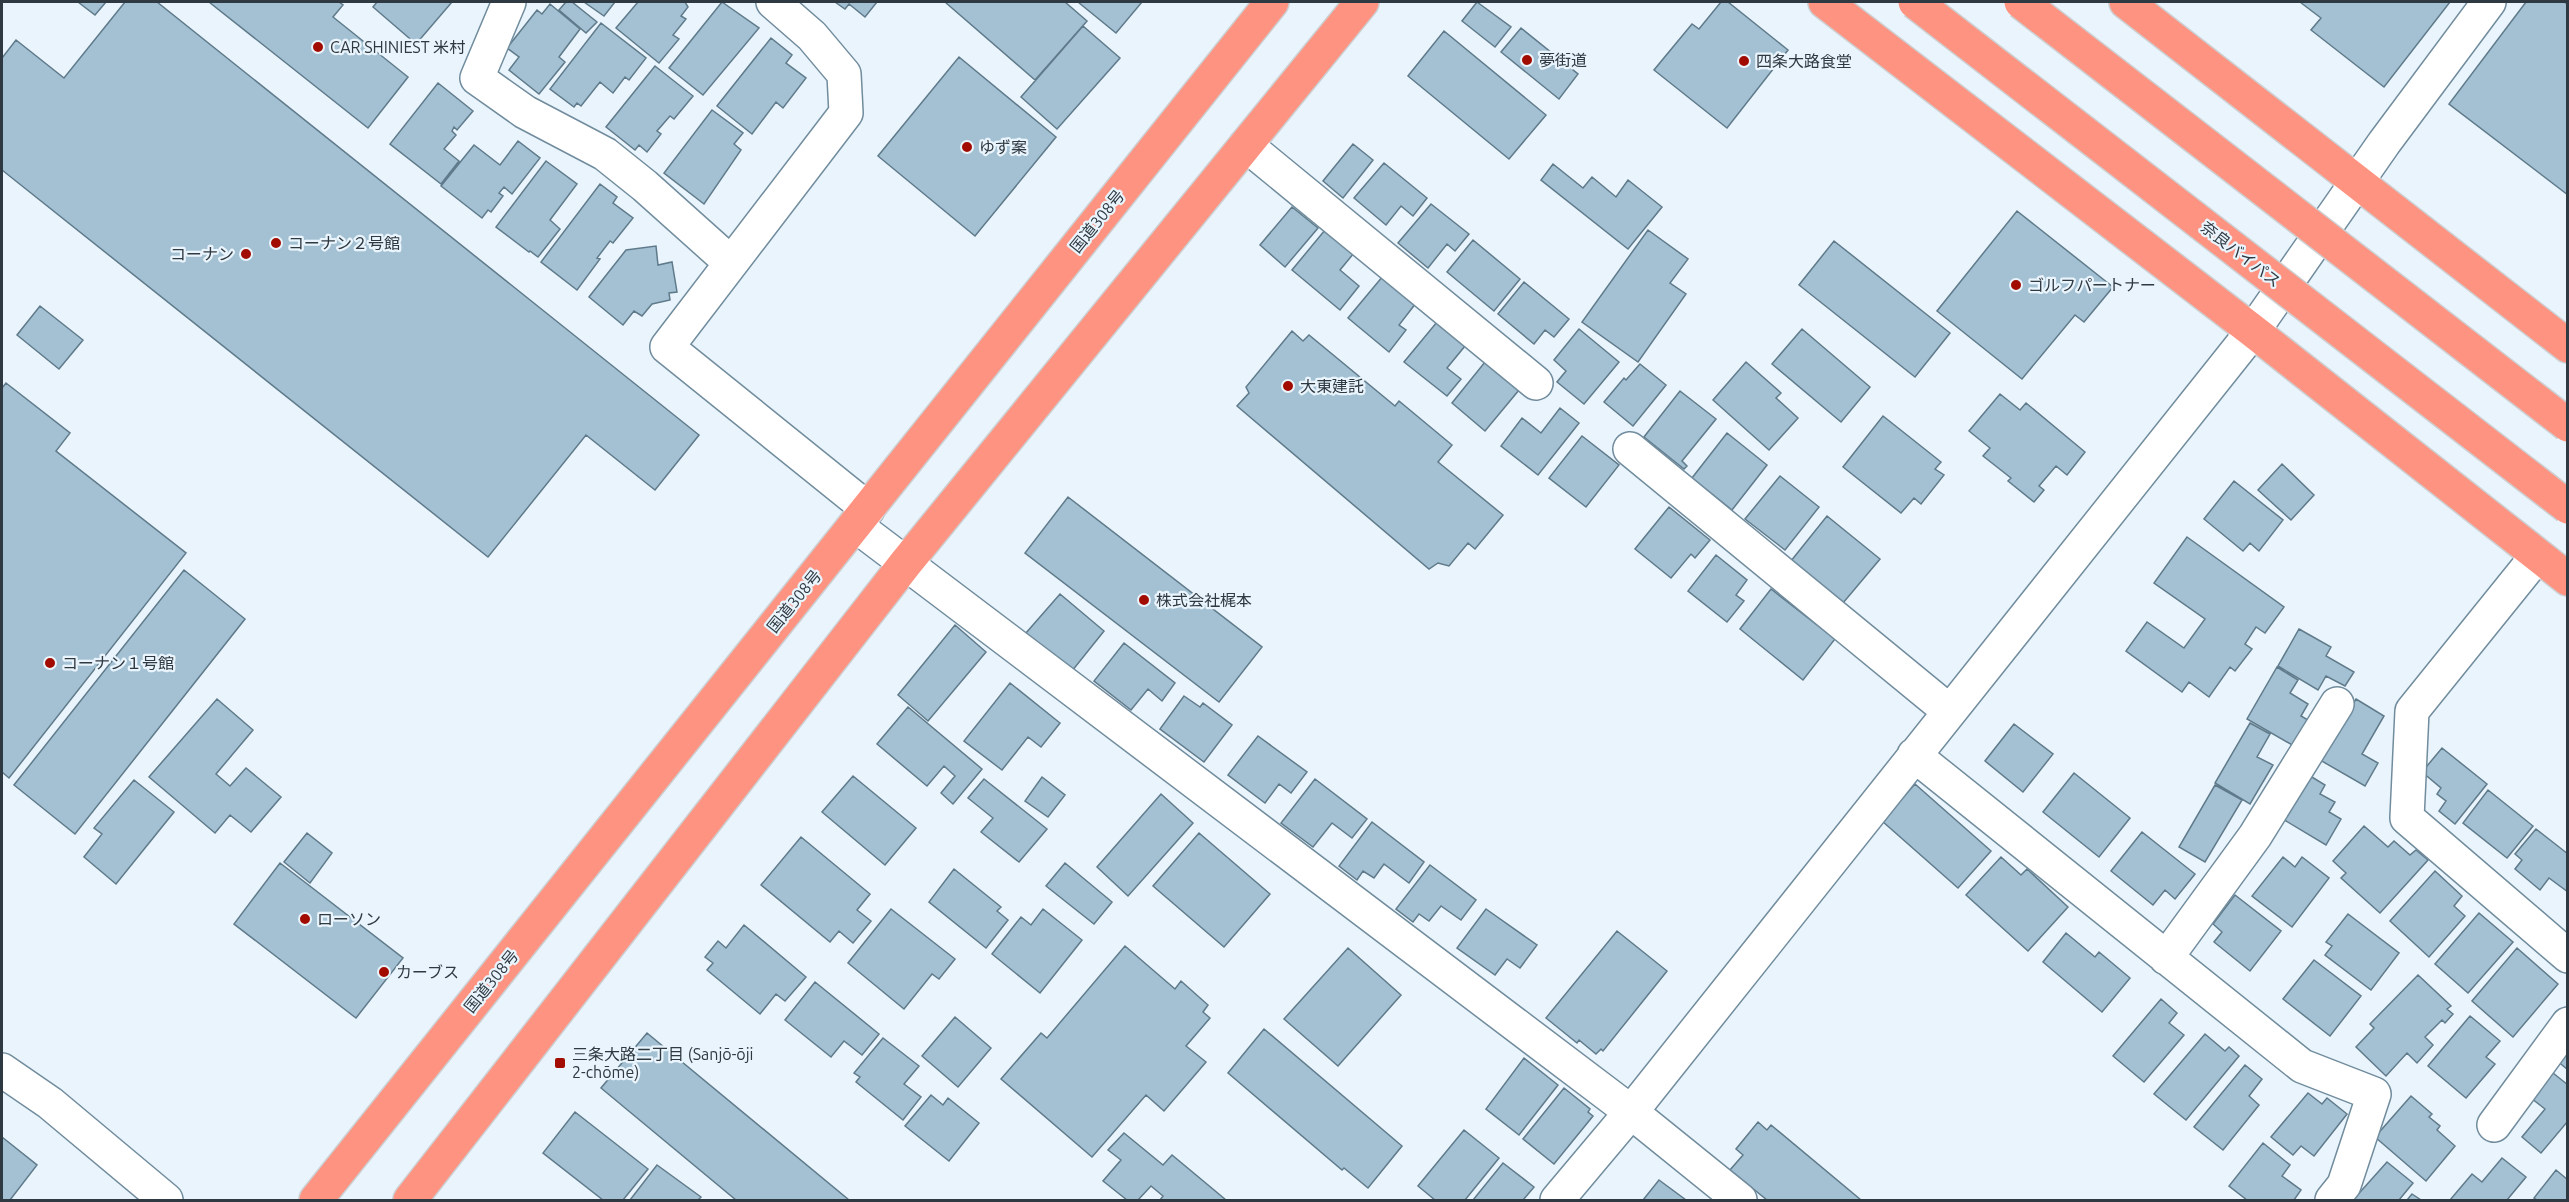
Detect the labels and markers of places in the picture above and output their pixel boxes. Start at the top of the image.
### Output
place label: CAR SHINIEST 米村 [330,38,465,56]
marker: CAR SHINIEST 米村 [311,40,325,54]
place label: 夢街道 [1539,51,1587,69]
place label: 四条大路食堂 [1756,52,1852,70]
marker: 夢街道 [1520,53,1534,67]
marker: 四条大路食堂 [1737,54,1751,68]
place label: ゆず案 [979,138,1027,156]
marker: ゆず案 [960,140,974,154]
place label: コーナン２号館 [288,234,400,252]
marker: コーナン２号館 [269,236,283,250]
place label: コーナン [170,245,234,263]
marker: コーナン [239,247,253,261]
place label: ゴルフパートナー [2028,276,2156,294]
marker: ゴルフパートナー [2009,278,2023,292]
place label: 大東建託 [1300,377,1364,395]
marker: 大東建託 [1281,379,1295,393]
place label: 株式会社梶本 [1156,591,1252,609]
marker: 株式会社梶本 [1137,593,1151,607]
place label: コーナン１号館 [62,654,174,672]
marker: コーナン１号館 [43,656,57,670]
place label: ローソン [317,910,381,928]
marker: ローソン [298,912,312,926]
place label: カーブス [396,963,459,981]
marker: カーブス [377,965,391,979]
place label: 三条大路二丁目 (Sanjō-ōji 2-chōme) [572,1045,754,1082]
marker: 三条大路二丁目 (Sanjō-ōji 2-chōme) [553,1056,567,1070]

